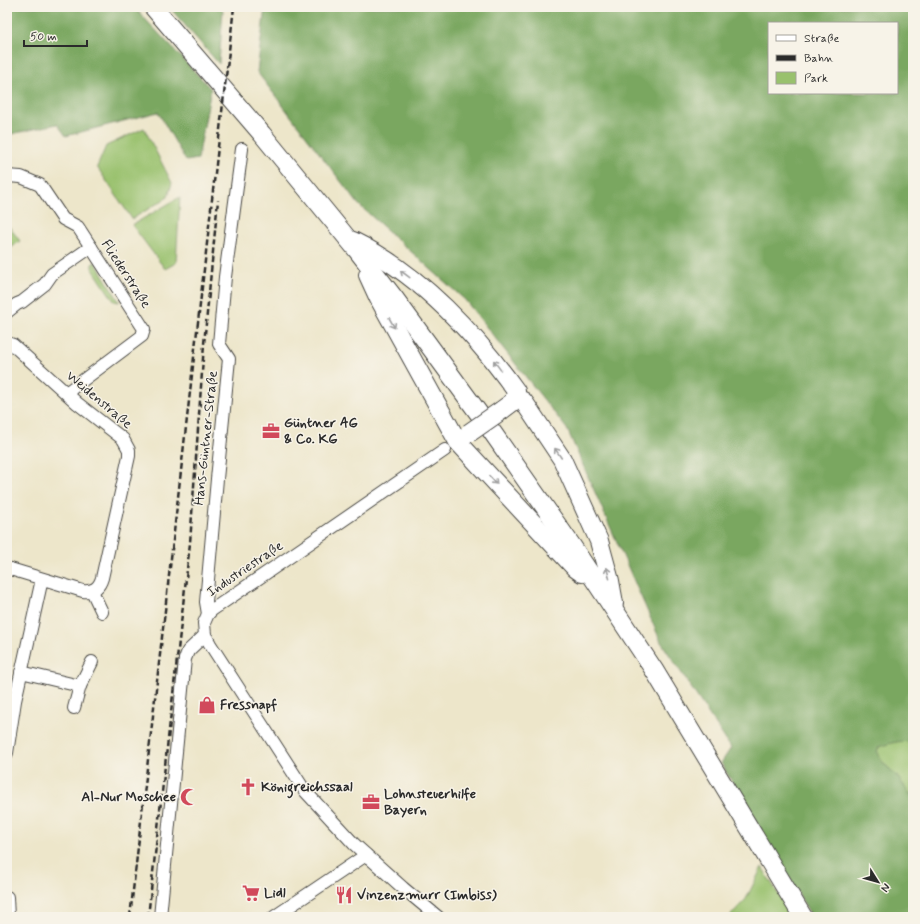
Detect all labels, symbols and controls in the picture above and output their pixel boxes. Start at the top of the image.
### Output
scale bar [24,22,87,48]
legend [768,22,898,94]
text: 50 m [30,29,57,45]
text: Straße [804,31,839,47]
text: Bahn [804,51,834,67]
text: Park [804,71,828,87]
street label: Fliederstraße [97,236,155,312]
one-way arrow [400,270,411,278]
one-way arrow [389,317,397,329]
one-way arrow [493,360,502,371]
street label: Weidenstraße [62,367,136,433]
street label: Hans-Güntner-Straße [190,370,222,506]
place label: Güntner AG & Co. KG [284,414,358,448]
office icon: Güntner AG & Co. KG [261,421,281,441]
one-way arrow [554,448,562,459]
one-way arrow [488,475,498,485]
street label: Industriestraße [203,537,287,601]
one-way arrow [603,567,611,580]
shop icon: Fressnapf [197,695,217,715]
place label: Fressnapf [220,696,277,714]
church icon: Königreichssaal [238,777,258,797]
place label: Königreichssaal [261,778,353,799]
place label: Lohnsteuerhilfe Bayern [384,785,476,819]
mosque icon: Al-Nur Moschee [179,787,199,807]
place label: Al-Nur Moschee [81,788,176,806]
office icon: Lohnsteuerhilfe Bayern [361,792,381,812]
north arrow [858,862,898,902]
text: N [877,880,893,895]
supermarket icon: Lidl [241,883,261,903]
place label: Lidl [264,884,286,902]
restaurant icon: Vinzenzmurr (Imbiss) [334,885,354,905]
place label: Vinzenzmurr (Imbiss) [357,886,497,904]

